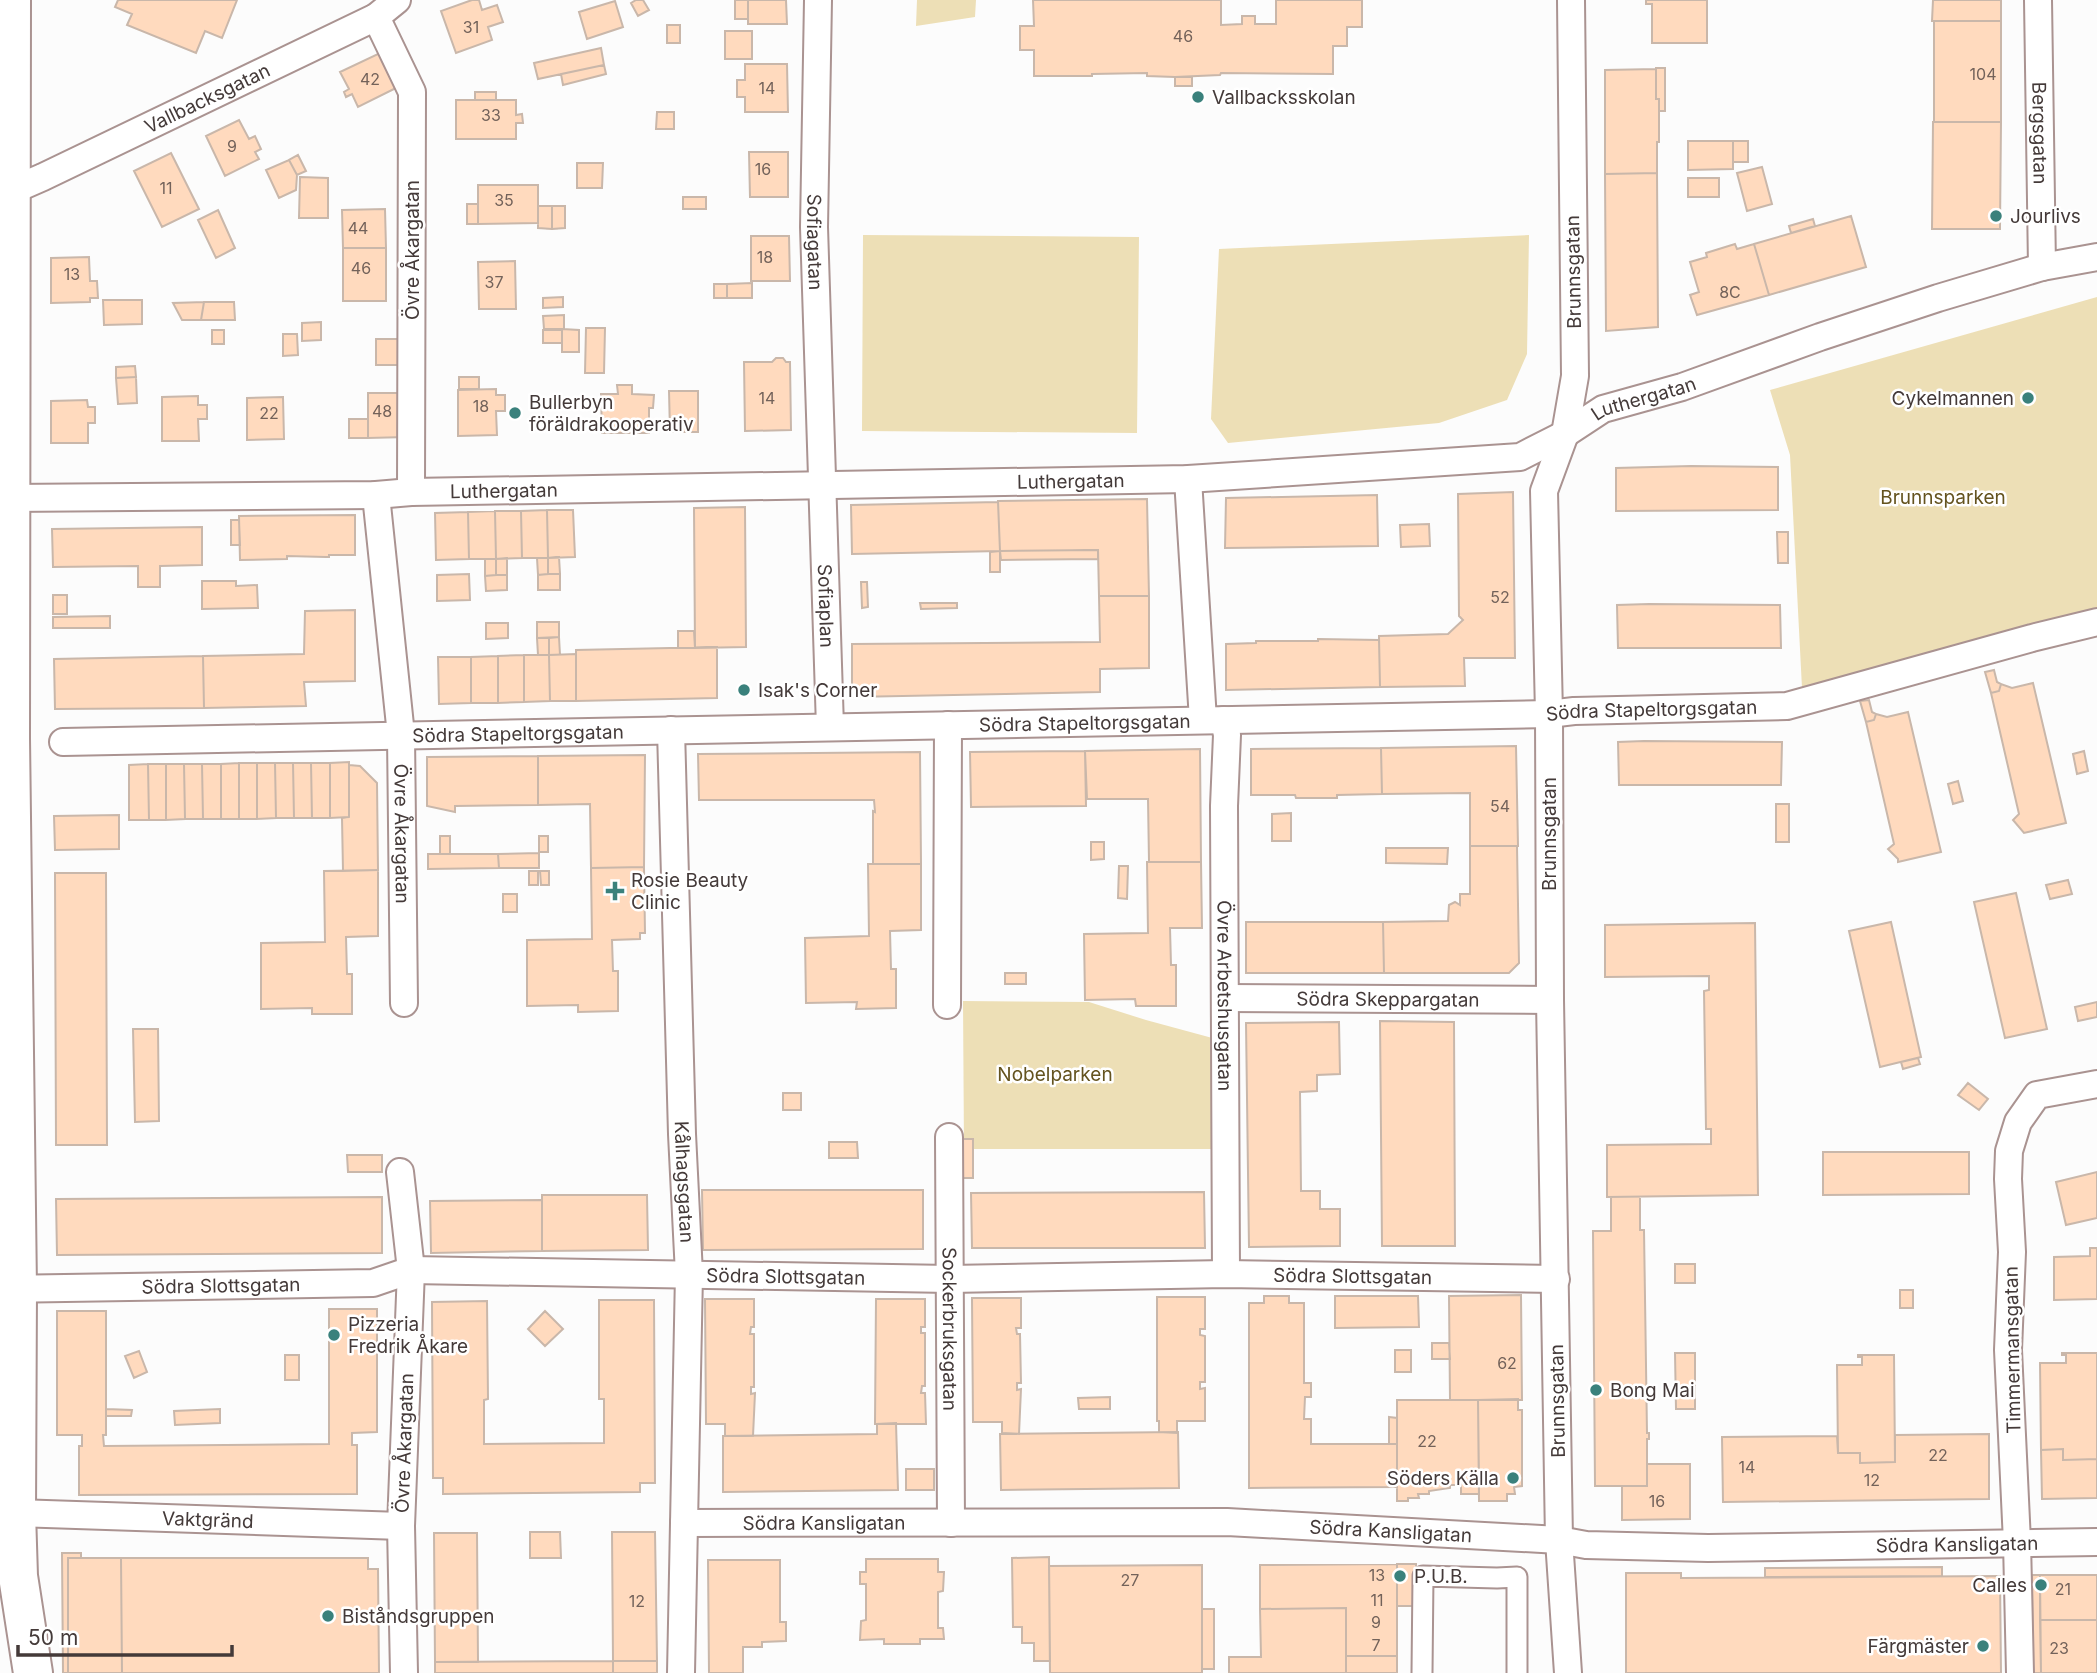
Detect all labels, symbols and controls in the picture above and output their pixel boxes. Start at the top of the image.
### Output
house number: 31 [463,17,479,37]
house number: 46 [1173,26,1193,46]
street label: Vallbacksgatan [141,59,274,139]
house number: 104 [1970,64,1996,84]
house number: 42 [360,69,380,89]
house number: 14 [759,78,775,98]
street label: Bergsgatan [2027,82,2052,184]
place label: Vallbacksskolan [1212,86,1356,109]
marker: Vallbacksskolan [1190,89,1206,105]
house number: 33 [481,105,501,125]
house number: 9 [227,136,237,156]
house number: 16 [755,159,771,179]
house number: 11 [159,178,173,198]
street label: Övre Åkargatan [399,180,424,320]
house number: 35 [494,190,514,210]
street label: Sofiagatan [802,194,827,291]
place label: Jourlivs [2010,205,2081,228]
marker: Jourlivs [1988,208,2004,224]
street label: Brunnsgatan [1561,215,1586,329]
house number: 44 [348,218,368,238]
house number: 18 [757,247,773,267]
house number: 46 [351,258,371,278]
house number: 13 [64,264,80,284]
house number: 37 [485,272,503,292]
house number: 8C [1719,282,1741,302]
street label: Luthergatan [1587,372,1699,426]
place label: Cykelmannen [1892,387,2014,410]
house number: 14 [759,388,775,408]
marker: Cykelmannen [2020,390,2036,406]
place label: Bullerbyn föräldrakooperativ [529,391,694,436]
house number: 18 [473,396,489,416]
house number: 48 [372,401,392,421]
house number: 22 [259,403,279,423]
marker: Bullerbyn föräldrakooperativ [507,405,523,421]
street label: Luthergatan [1017,469,1125,494]
street label: Luthergatan [450,479,558,503]
park label: Brunnsparken [1880,486,2006,509]
street label: Sofiaplan [813,563,838,648]
house number: 52 [1490,587,1510,607]
place label: Isak's Corner [758,679,877,702]
marker: Isak's Corner [736,682,752,698]
street label: Södra Stapeltorgsgatan [1545,696,1758,726]
street label: Södra Stapeltorgsgatan [979,710,1191,737]
street label: Södra Stapeltorgsgatan [412,720,624,747]
street label: Övre Åkargatan [389,764,415,904]
street label: Brunnsgatan [1538,777,1561,891]
house number: 54 [1490,796,1510,816]
place label: Rosie Beauty Clinic [631,869,749,914]
marker: Rosie Beauty Clinic [605,881,625,901]
street label: Övre Arbetshusgatan [1212,900,1236,1091]
street label: Södra Skeppargatan [1296,987,1480,1012]
park label: Nobelparken [997,1063,1113,1086]
street label: Kålhagsgatan [670,1120,698,1243]
street label: Sockerbruksgatan [938,1247,961,1411]
street label: Södra Slottsgatan [706,1264,865,1290]
street label: Södra Slottsgatan [1273,1264,1432,1289]
street label: Timmermansgatan [2000,1266,2025,1434]
street label: Södra Slottsgatan [141,1273,301,1299]
place label: Pizzeria Fredrik Åkare [348,1313,468,1358]
marker: Pizzeria Fredrik Åkare [326,1327,342,1343]
street label: Brunnsgatan [1545,1344,1570,1458]
house number: 62 [1497,1353,1517,1373]
street label: Övre Åkargatan [389,1373,418,1513]
place label: Bong Mai [1610,1379,1694,1402]
marker: Bong Mai [1588,1382,1604,1398]
house number: 22 [1417,1431,1437,1451]
house number: 22 [1928,1445,1948,1465]
house number: 14 [1739,1457,1755,1477]
place label: Söders Källa [1387,1467,1499,1490]
marker: Söders Källa [1505,1470,1521,1486]
house number: 12 [1864,1470,1880,1490]
house number: 16 [1649,1491,1665,1511]
street label: Vaktgränd [162,1507,254,1533]
street label: Södra Kansligatan [743,1512,905,1535]
street label: Södra Kansligatan [1309,1515,1473,1547]
street label: Södra Kansligatan [1875,1532,2039,1557]
house number: 13 [1369,1565,1385,1585]
place label: P.U.B. [1414,1565,1468,1588]
marker: P.U.B. [1392,1568,1408,1584]
house number: 27 [1121,1570,1139,1590]
place label: Calles [1972,1574,2027,1597]
marker: Calles [2033,1577,2049,1593]
house number: 21 [2055,1579,2071,1599]
house number: 11 [1370,1590,1384,1610]
house number: 12 [629,1591,645,1611]
place label: Biståndsgruppen [342,1605,495,1628]
marker: Biståndsgruppen [320,1608,336,1624]
house number: 9 [1371,1612,1381,1632]
scale bar [18,1614,231,1658]
text: 50 m [28,1625,78,1650]
house number: 7 [1371,1635,1381,1655]
place label: Färgmäster [1867,1635,1969,1658]
marker: Färgmäster [1975,1638,1991,1654]
house number: 23 [2049,1638,2069,1658]

